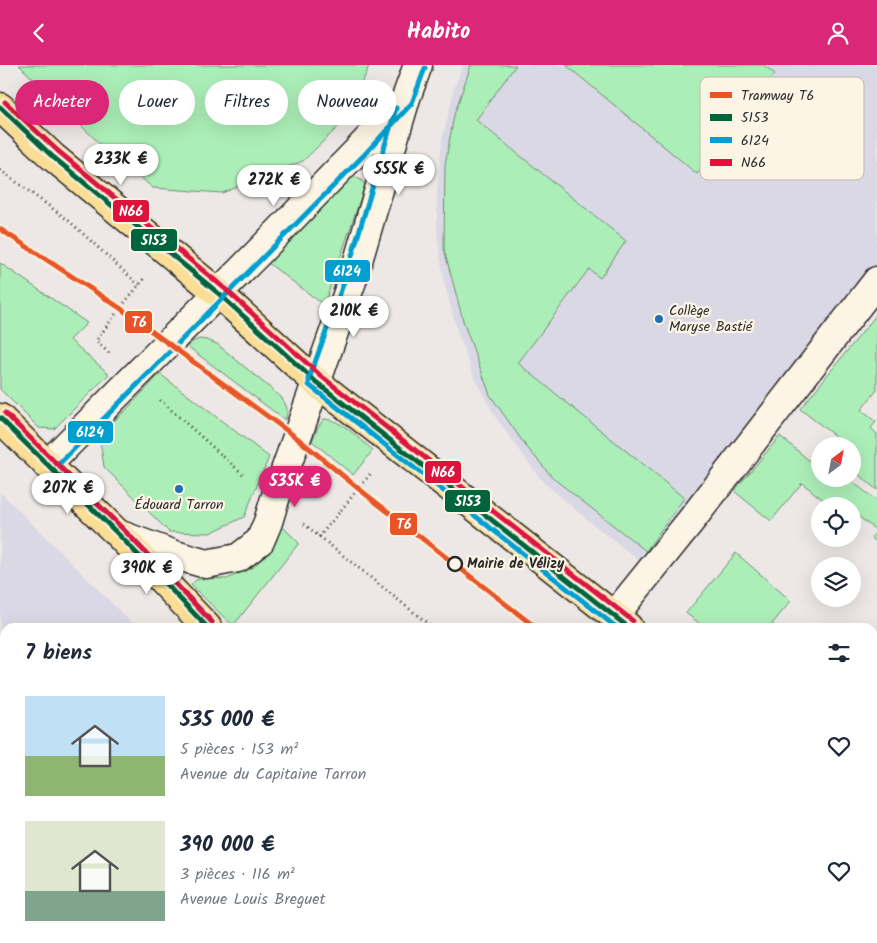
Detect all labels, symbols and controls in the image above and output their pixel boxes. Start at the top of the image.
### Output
text: Habito [407,15,470,50]
icon: back [25,19,53,47]
icon: person [824,19,852,47]
legend [700,77,864,180]
chip: Acheter [15,80,109,125]
chip: Louer [119,80,195,125]
chip: Filtres [205,80,288,125]
chip: Nouveau [298,80,396,125]
text: Tramway T6 [741,85,814,107]
text: 5153 [741,107,768,129]
text: 6124 [741,130,769,152]
pin: 233K € [80,143,162,186]
text: 233K € [95,147,147,172]
text: N66 [741,152,766,174]
pin: 555K € [358,153,440,196]
text: 555K € [374,157,424,182]
pin: 272K € [233,165,315,207]
text: 272K € [248,168,300,193]
line badge: N66 [112,199,150,223]
text: N66 [119,201,143,223]
line badge: 5153 [130,228,178,252]
text: 5153 [140,230,167,252]
line badge: 6124 [324,259,371,283]
text: 6124 [333,261,361,283]
pin: 210K € [313,295,395,338]
text: 210K € [330,299,378,324]
place label: Collège Maryse Bastié [669,300,753,338]
line badge: T6 [124,310,153,334]
text: T6 [131,312,147,334]
marker: Collège Maryse Bastié [653,313,665,325]
line badge: 6124 [67,420,114,444]
text: 6124 [76,422,104,444]
north arrow [811,437,861,487]
map controls [811,437,861,607]
line badge: N66 [424,460,462,484]
text: N66 [431,462,455,484]
pin: 535K € [254,465,336,508]
text: 535K € [270,469,320,494]
pin: 207K € [27,473,109,515]
text: 207K € [42,476,94,501]
marker: Édouard Tarron [173,483,185,495]
line badge: 5153 [444,489,491,513]
text: 5153 [454,491,481,513]
place label: Édouard Tarron [134,494,224,516]
button: locate [811,497,861,547]
line badge: T6 [389,512,418,536]
text: T6 [396,514,412,536]
pin: 390K € [106,553,188,595]
place label: Mairie de Vélizy [467,553,565,575]
text: 390K € [122,556,173,581]
marker: Mairie de Vélizy [447,556,463,572]
button: layers [811,557,861,607]
text: 7 biens [25,637,92,670]
icon: filters [825,639,853,667]
text: 535 000 € [180,704,275,737]
icon: home [65,716,125,776]
icon: heart [825,732,853,760]
text: 5 pièces · 153 m² [180,737,298,762]
text: Avenue du Capitaine Tarron [180,762,366,787]
text: 390 000 € [180,829,275,862]
icon: home [65,841,125,901]
icon: heart [825,857,853,885]
text: 3 pièces · 116 m² [180,862,295,887]
text: Avenue Louis Breguet [180,887,326,912]

